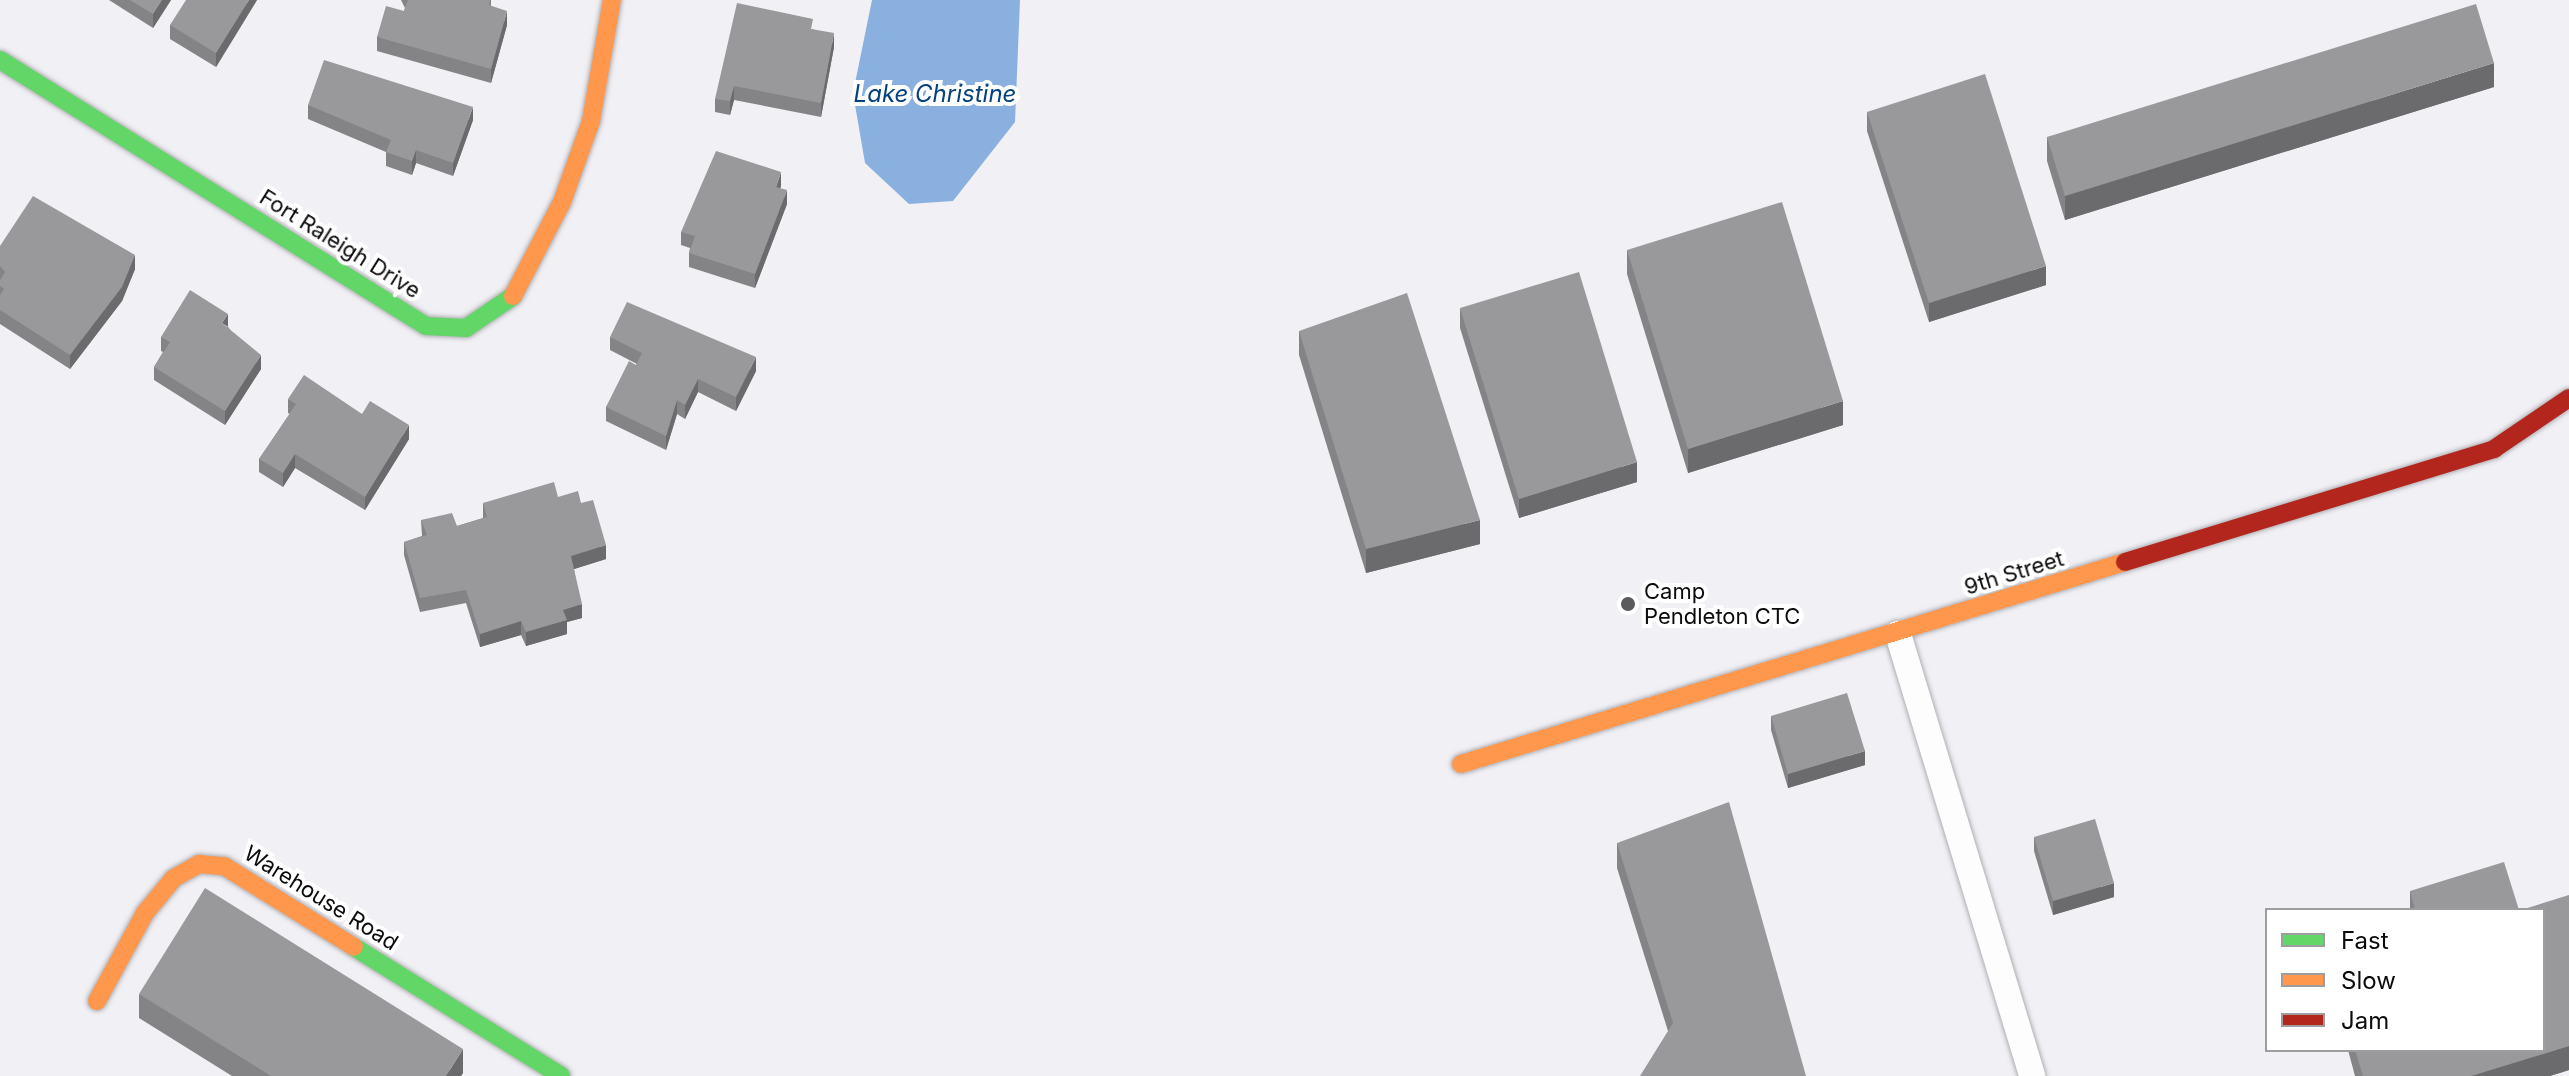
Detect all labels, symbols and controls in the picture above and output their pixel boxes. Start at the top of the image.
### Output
water label: Lake Christine [854,80,1016,108]
street label: Fort Raleigh Drive [255,184,425,304]
street label: 9th Street [1961,545,2067,601]
place label: Camp Pendleton CTC [1644,578,1800,630]
marker: Camp Pendleton CTC [1619,595,1637,613]
street label: Warehouse Road [239,840,403,956]
legend [2265,908,2545,1052]
text: Fast [2341,926,2389,955]
text: Slow [2341,966,2396,995]
text: Jam [2341,1006,2389,1035]

